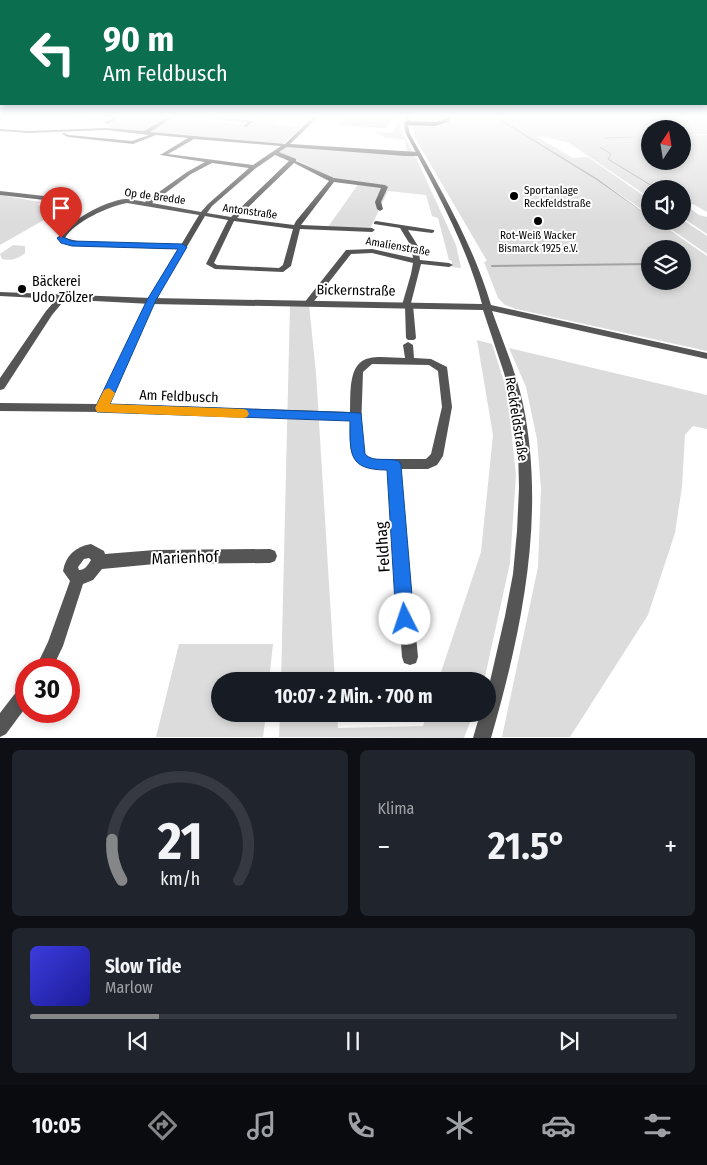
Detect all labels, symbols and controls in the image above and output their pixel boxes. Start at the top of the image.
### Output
text: 90 m [103,18,174,60]
icon: left [20,20,85,85]
text: Am Feldbusch [103,60,228,87]
north arrow [641,120,691,170]
map controls [641,120,691,290]
button: sound [641,180,691,230]
place label: Sportanlage Reckfeldstraße [524,184,591,210]
street label: Op de Bredde [124,186,186,207]
pin [40,187,82,238]
marker: Sportanlage Reckfeldstraße [508,190,520,202]
icon: arrive [47,194,75,222]
street label: Antonstraße [222,201,278,222]
marker: Rot-Weiß Wacker Bismarck 1925 e.V. [532,215,544,227]
place label: Rot-Weiß Wacker Bismarck 1925 e.V. [498,229,578,255]
street label: Amalienstraße [365,234,431,259]
button: layers [641,240,691,290]
place label: Bäckerei Udo Zölzer [32,273,93,306]
street label: Bickernstraße [316,281,396,300]
marker: Bäckerei Udo Zölzer [16,283,28,295]
street label: Reckfeldstraße [501,376,532,463]
street label: Am Feldbusch [139,387,219,406]
street label: Feldhag [371,521,394,573]
street label: Marienhof [151,547,220,568]
position arrow [378,592,430,644]
speed limit sign: 30 [15,658,80,723]
text: 10:07 · 2 Min. · 700 m [274,685,433,708]
text: Klima [378,799,414,818]
text: 21 [156,810,202,873]
text: 21.5° [488,823,566,869]
text: − [378,830,390,863]
text: + [664,830,677,863]
text: km/h [160,868,200,890]
text: Slow Tide [105,955,181,978]
text: Marlow [105,978,153,997]
icon: previous [124,1027,152,1055]
icon: pause [339,1027,367,1055]
icon: next [555,1027,583,1055]
icon: directions [145,1108,180,1143]
icon: music [244,1108,279,1143]
icon: phone [343,1108,378,1143]
icon: climate [442,1108,477,1143]
icon: car [541,1108,576,1143]
icon: filters [640,1108,675,1143]
text: 10:05 [32,1112,81,1139]

